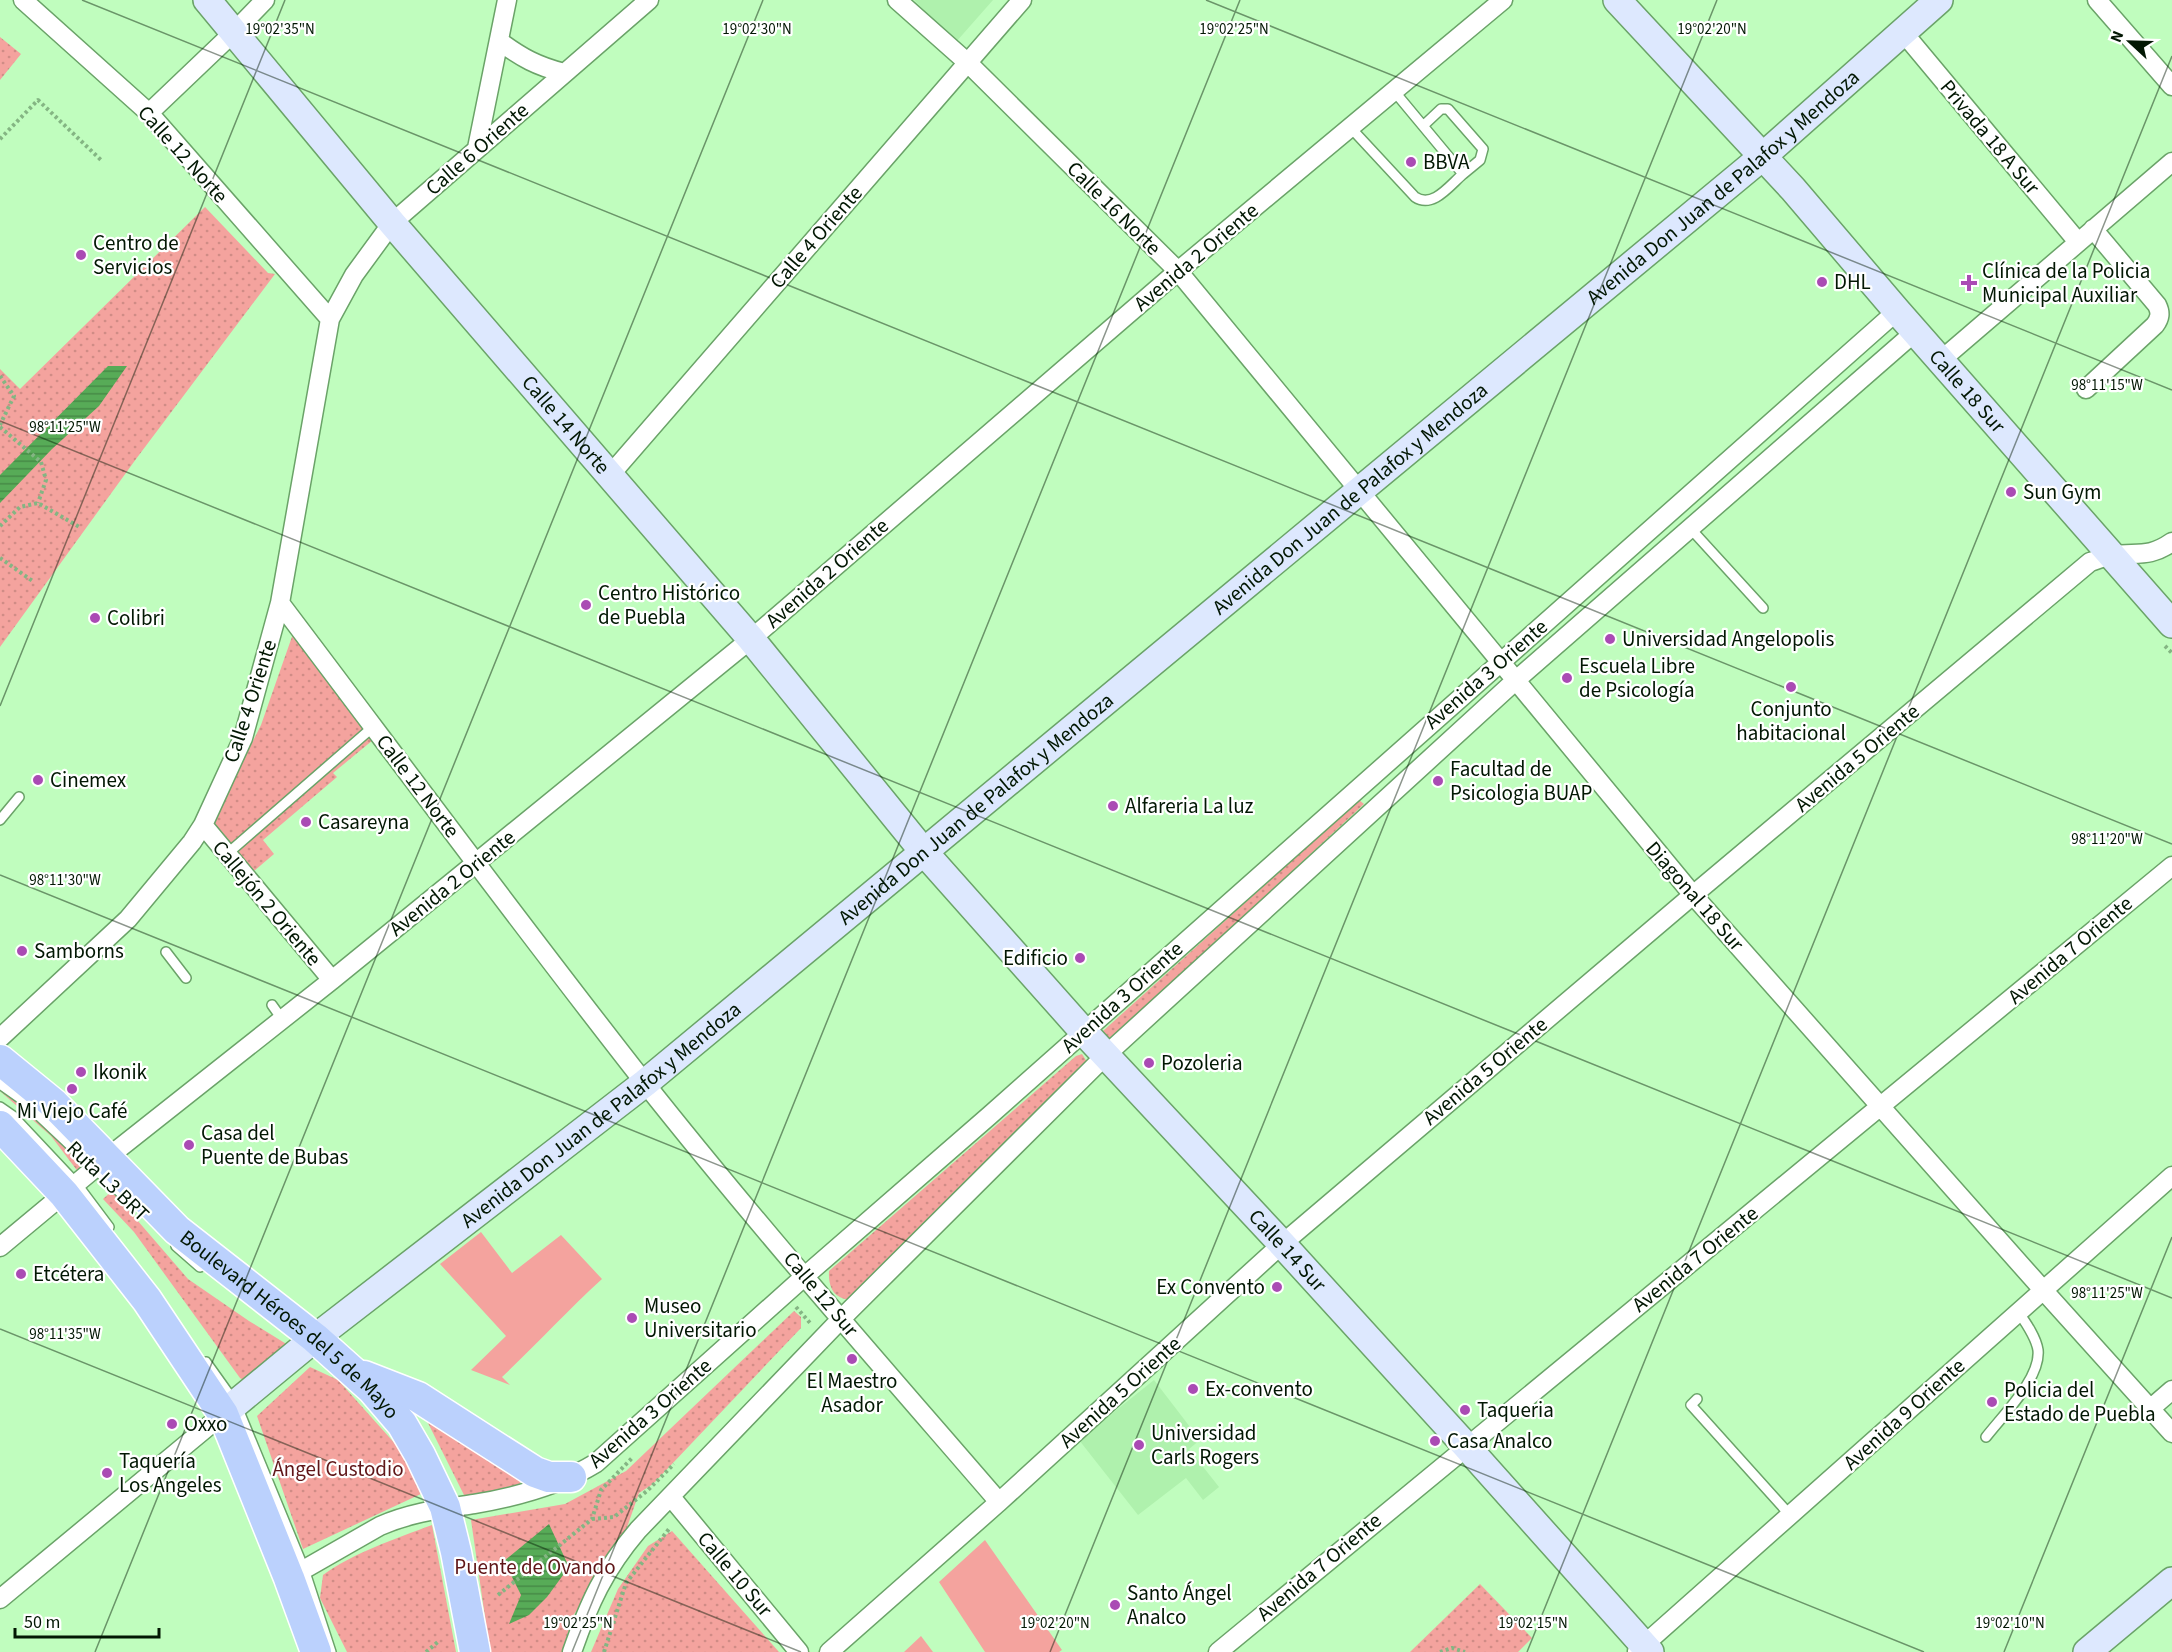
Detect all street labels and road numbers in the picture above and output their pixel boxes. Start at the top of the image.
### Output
street label: Avenida Don Juan de Palafox y Mendoza [1580,62,1866,312]
street label: Privada 18 A Sur [1933,73,2047,201]
street label: Calle 6 Oriente [419,96,535,202]
street label: Calle 12 Norte [131,98,235,210]
street label: Calle 16 Norte [1060,154,1168,262]
street label: Calle 4 Oriente [763,179,869,295]
street label: Avenida 2 Oriente [1127,196,1265,318]
street label: Calle 18 Sur [1922,342,2013,440]
street label: Calle 14 Norte [515,368,617,481]
street label: Avenida Don Juan de Palafox y Mendoza [1206,375,1494,622]
street label: Avenida 2 Oriente [759,511,895,635]
street label: Avenida 3 Oriente [1418,612,1554,736]
street label: Calle 4 Oriente [216,635,284,767]
street label: Avenida Don Juan de Palafox y Mendoza [831,686,1120,932]
street label: Avenida 5 Oriente [1788,697,1926,819]
street label: Calle 12 Norte [369,728,467,844]
street label: Avenida 2 Oriente [382,823,522,943]
street label: Callejón 2 Oriente [205,834,329,972]
street label: Diagonal 18 Sur [1639,834,1752,958]
street label: Avenida 7 Oriente [2001,889,2139,1011]
street label: Avenida 3 Oriente [1054,934,1190,1060]
street label: Avenida Don Juan de Palafox y Mendoza [454,994,747,1235]
street label: Avenida 5 Oriente [1416,1010,1554,1132]
street label: Ruta L3 BRT [60,1134,156,1228]
street label: Avenida 7 Oriente [1625,1199,1765,1319]
street label: Calle 14 Sur [1242,1202,1334,1299]
street label: Boulevard Héroes del 5 de Mayo [174,1223,406,1426]
street label: Calle 12 Sur [776,1245,866,1344]
street label: Avenida 5 Oriente [1052,1329,1188,1455]
street label: Avenida 3 Oriente [582,1351,718,1475]
street label: Avenida 9 Oriente [1836,1351,1972,1477]
street label: Avenida 7 Oriente [1250,1506,1388,1628]
street label: Calle 10 Sur [690,1525,780,1624]

